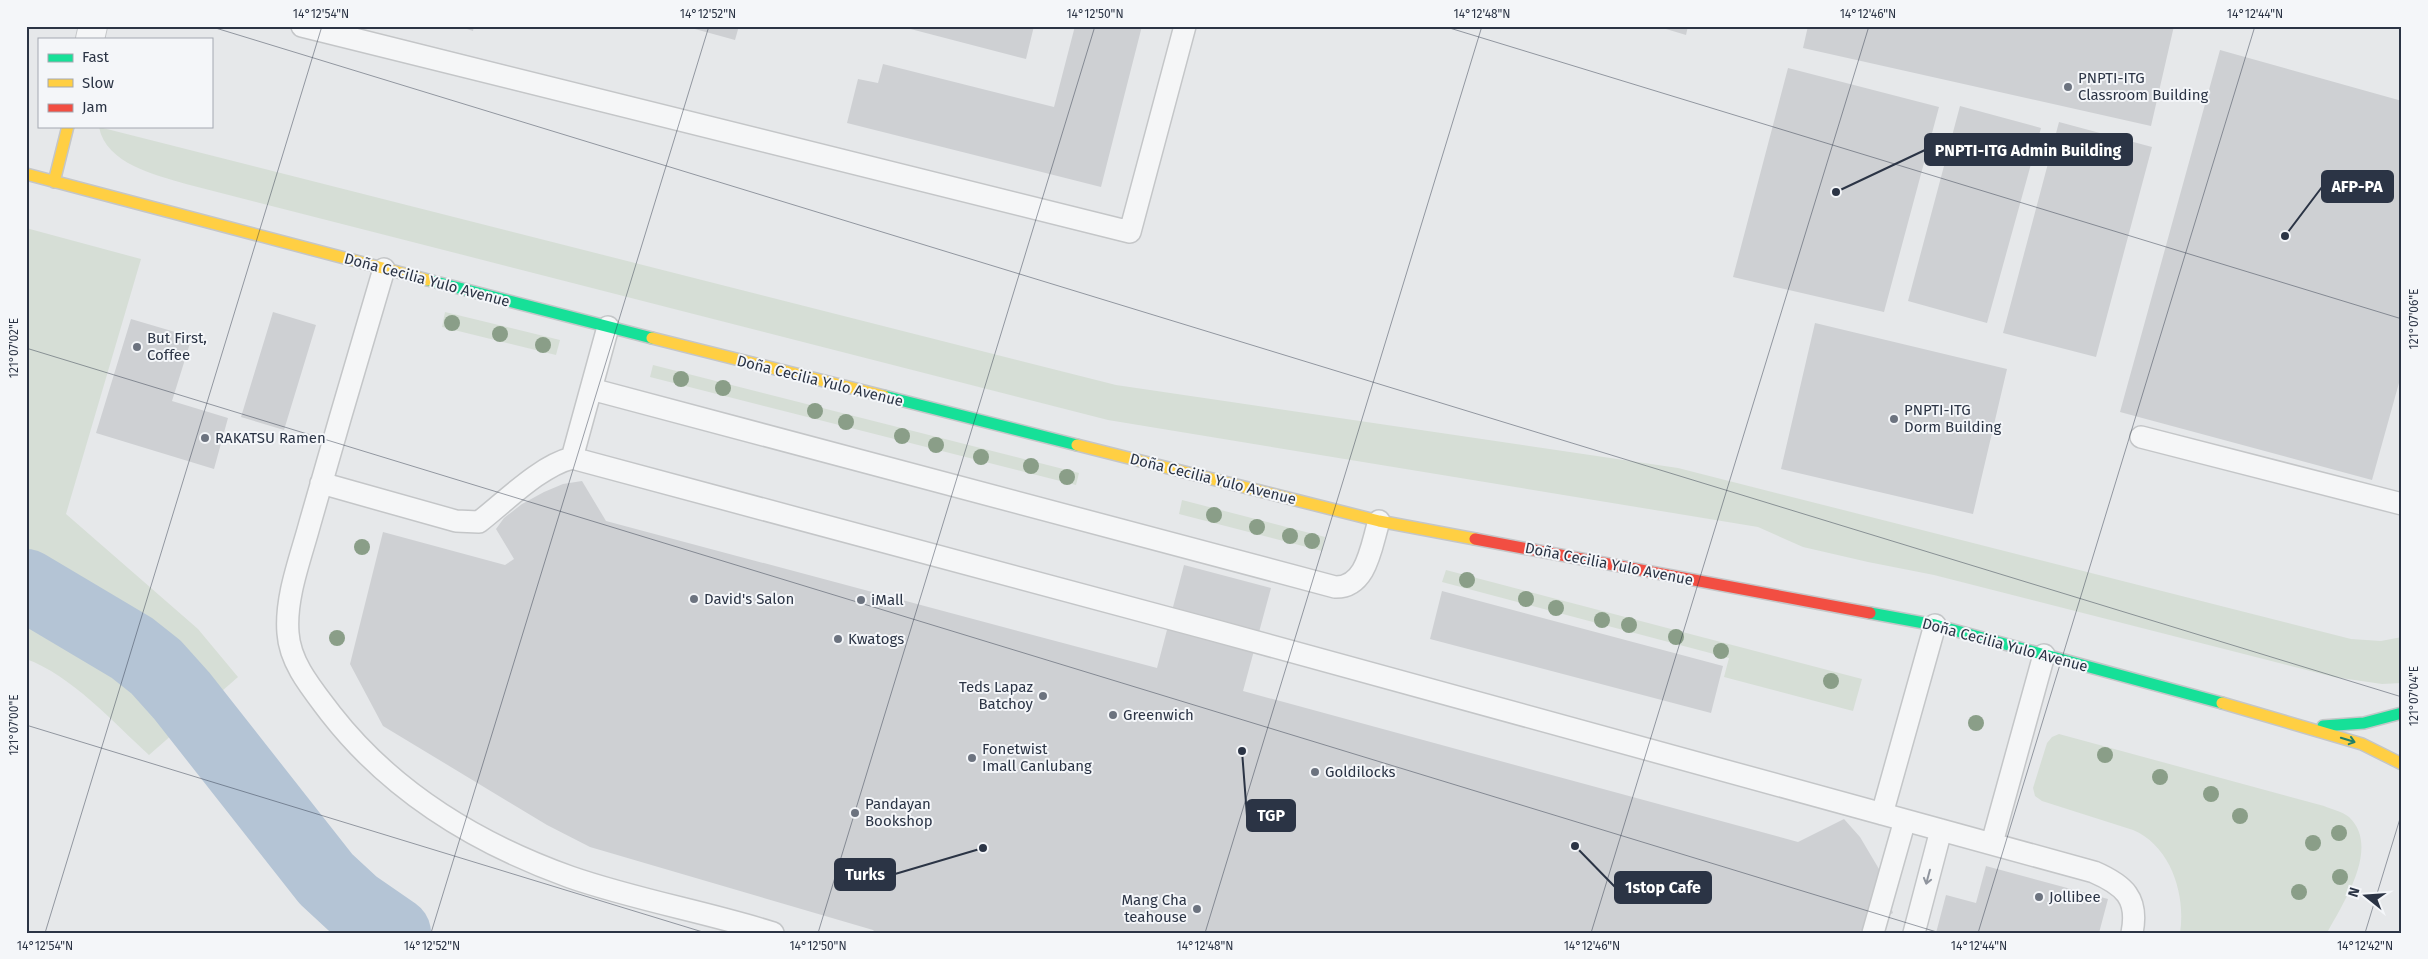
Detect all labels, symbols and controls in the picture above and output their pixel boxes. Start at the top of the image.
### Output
text: 14°12'54"N [293,7,349,21]
text: 14°12'52"N [680,7,736,21]
text: 14°12'50"N [1066,7,1124,21]
text: 14°12'48"N [1454,7,1510,21]
text: 14°12'46"N [1840,7,1896,21]
text: 14°12'44"N [2227,7,2283,21]
legend [38,38,212,128]
text: Fast [82,48,109,66]
place label: PNPTI-ITG Classroom Building [2078,69,2209,104]
text: Slow [82,74,114,92]
marker: PNPTI-ITG Classroom Building [2062,81,2074,93]
text: Jam [82,98,108,116]
callout: PNPTI-ITG Admin Building [1925,134,2132,165]
text: PNPTI-ITG Admin Building [1935,141,2121,160]
callout: AFP-PA [2322,171,2393,202]
text: AFP-PA [2330,177,2383,196]
street label: Doña Cecilia Yulo Avenue [342,249,512,311]
text: 121°07'06"E [2407,289,2421,349]
text: 121°07'02"E [7,318,21,378]
place label: But First, Coffee [147,329,207,364]
marker: But First, Coffee [131,341,143,353]
street label: Doña Cecilia Yulo Avenue [735,352,905,410]
place label: PNPTI-ITG Dorm Building [1904,401,2001,436]
marker: PNPTI-ITG Dorm Building [1888,413,1900,425]
place label: RAKATSU Ramen [215,429,326,447]
marker: RAKATSU Ramen [199,432,211,444]
street label: Doña Cecilia Yulo Avenue [1128,450,1298,508]
street label: Doña Cecilia Yulo Avenue [1523,539,1695,589]
place label: David's Salon [704,590,794,608]
place label: iMall [871,591,904,609]
marker: David's Salon [688,593,700,605]
marker: iMall [855,594,867,606]
street label: Doña Cecilia Yulo Avenue [1920,614,2090,676]
place label: Kwatogs [848,630,904,648]
marker: Kwatogs [832,633,844,645]
text: 121°07'04"E [2407,666,2421,726]
place label: Teds Lapaz Batchoy [959,678,1034,713]
marker: Teds Lapaz Batchoy [1037,690,1049,702]
text: 121°07'00"E [7,694,21,756]
place label: Greenwich [1123,706,1194,724]
marker: Greenwich [1107,709,1119,721]
one-way arrow [2340,735,2356,745]
place label: Fonetwist Imall Canlubang [982,740,1092,775]
marker: Fonetwist Imall Canlubang [966,752,978,764]
place label: Goldilocks [1325,763,1396,781]
marker: Goldilocks [1309,766,1321,778]
place label: Pandayan Bookshop [865,795,933,830]
callout: TGP [1247,800,1295,831]
text: TGP [1257,806,1285,825]
marker: Pandayan Bookshop [849,807,861,819]
callout: Turks [835,859,895,890]
text: Turks [845,865,885,884]
one-way arrow [1923,869,1933,885]
callout: 1stop Cafe [1615,872,1711,903]
north arrow [2340,872,2390,922]
text: 1stop Cafe [1625,878,1701,897]
text: N [2345,885,2364,899]
place label: Jollibee [2049,888,2101,906]
place label: Mang Cha teahouse [1121,891,1187,926]
marker: Jollibee [2033,891,2045,903]
marker: Mang Cha teahouse [1191,903,1203,915]
text: 14°12'54"N [17,939,73,953]
text: 14°12'52"N [404,939,460,953]
text: 14°12'50"N [789,939,847,953]
text: 14°12'48"N [1177,939,1233,953]
text: 14°12'46"N [1564,939,1620,953]
text: 14°12'44"N [1951,939,2007,953]
text: 14°12'42"N [2337,939,2393,953]

